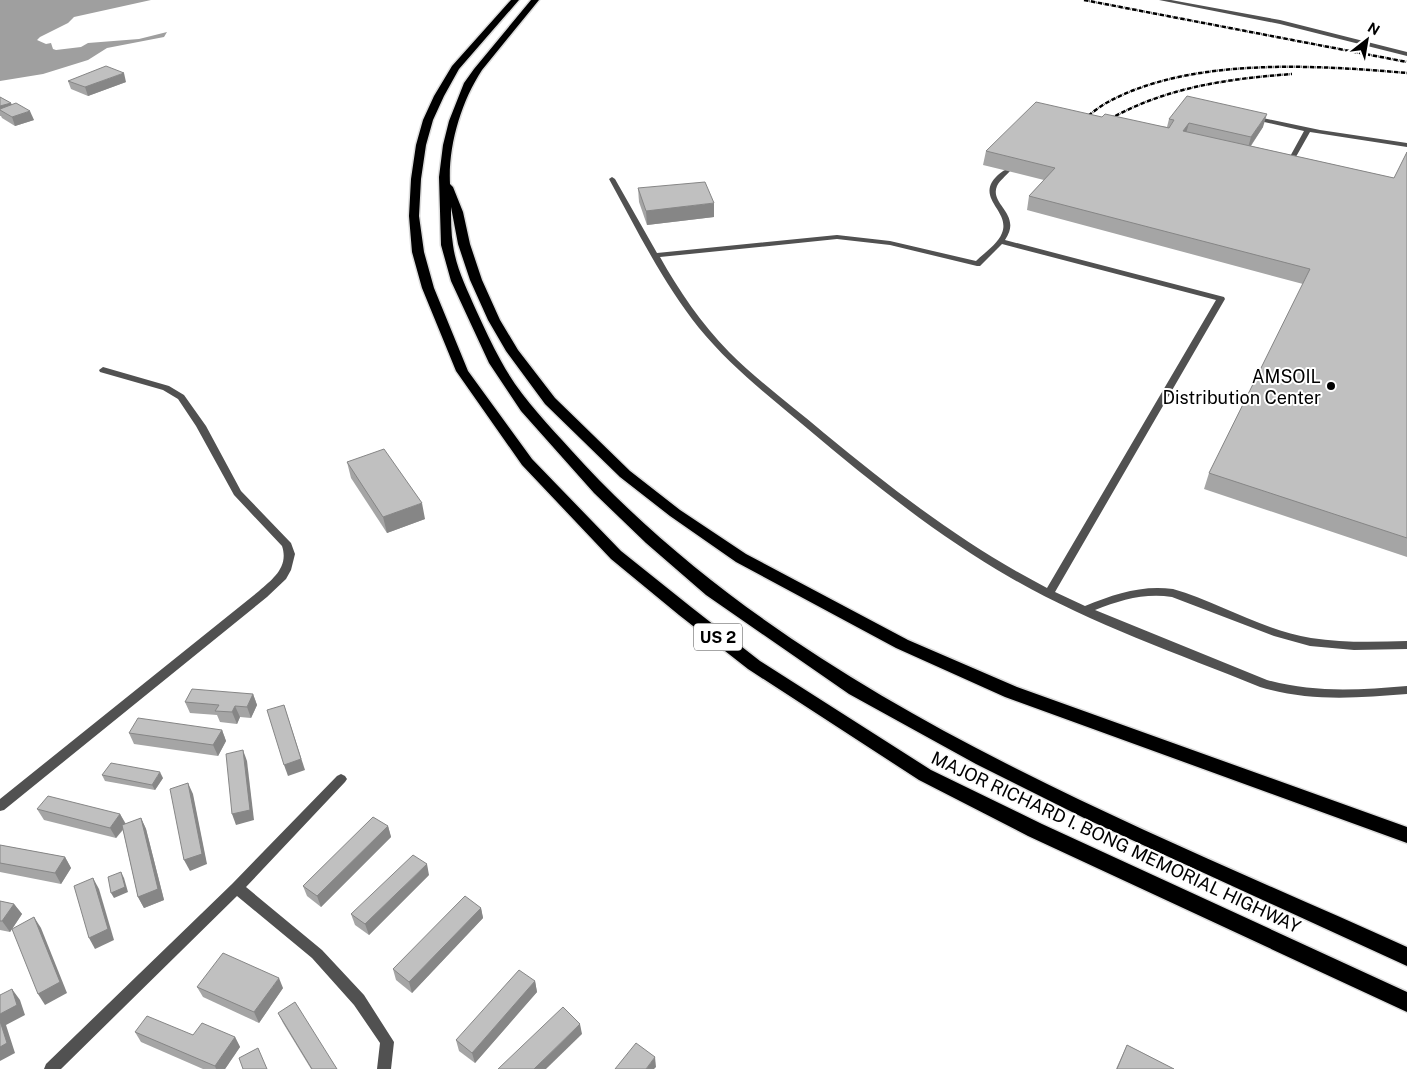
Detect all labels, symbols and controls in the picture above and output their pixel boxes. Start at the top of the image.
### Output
north arrow [1342,15,1392,65]
text: N [1365,19,1383,39]
place label: AMSOIL Distribution Center [1162,366,1321,408]
marker: AMSOIL Distribution Center [1325,380,1337,392]
road number: US 2 [694,624,742,650]
street label: MAJOR RICHARD I. BONG MEMORIAL HIGHWAY [928,747,1304,937]

